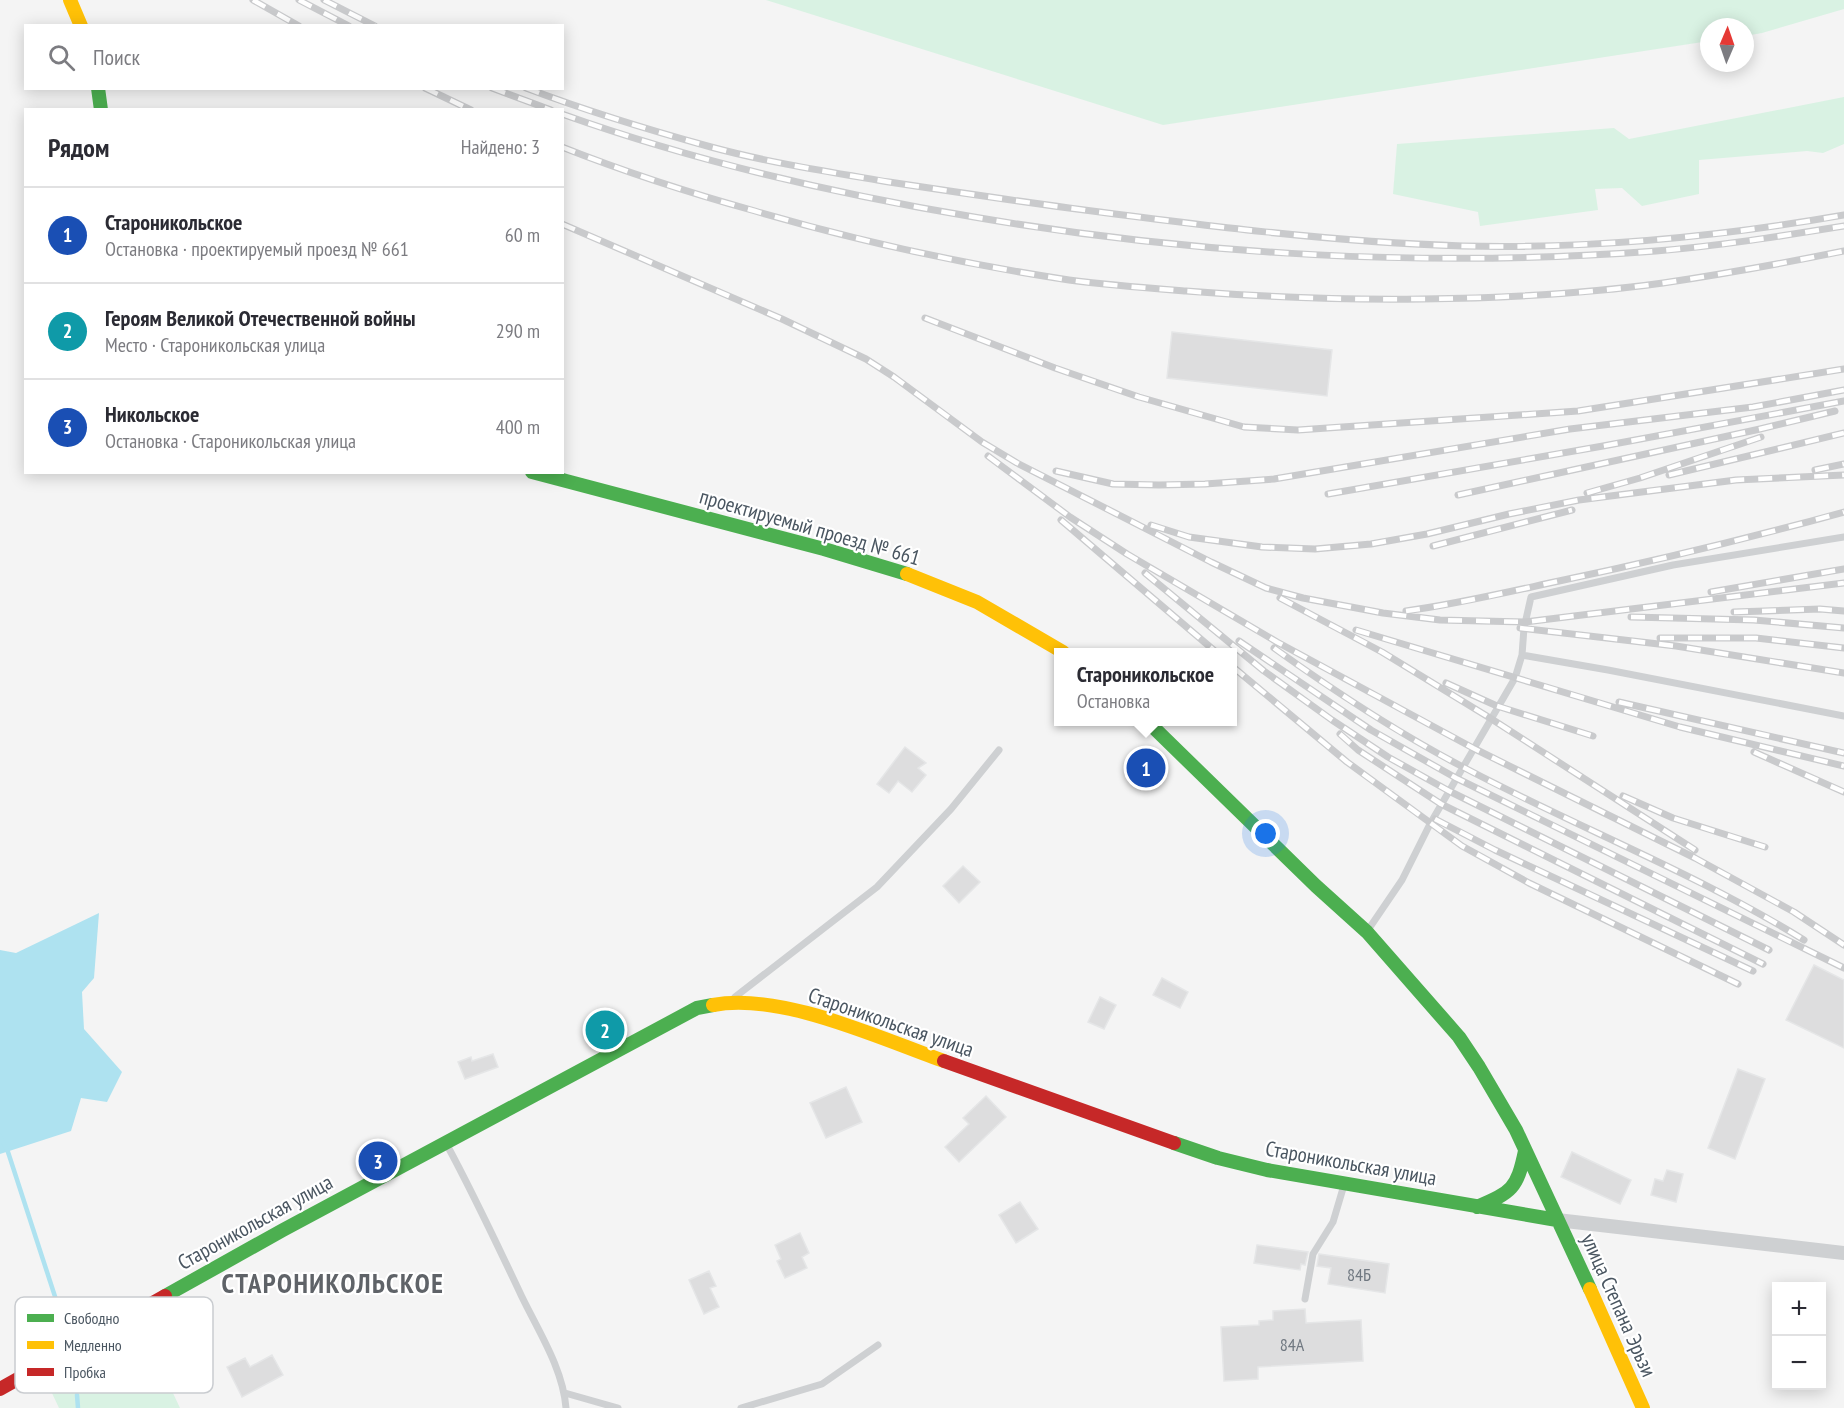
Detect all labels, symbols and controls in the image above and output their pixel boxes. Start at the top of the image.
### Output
north arrow [1700,18,1754,72]
search box [24,24,564,90]
icon: search [45,41,78,74]
text: Поиск [93,43,140,71]
text: Рядом [48,131,109,164]
text: Найдено: 3 [461,134,540,160]
text: Староникольское [105,208,242,236]
text: 1 [63,222,72,248]
text: 60 m [505,222,540,248]
text: Остановка · проектируемый проезд № 661 [105,236,409,262]
text: Героям Великой Отечественной войны [105,304,416,332]
text: 2 [63,318,72,344]
text: 290 m [496,318,540,344]
text: Место · Староникольская улица [105,332,325,358]
text: Никольское [105,400,199,428]
text: 3 [63,414,72,440]
text: 400 m [496,414,540,440]
text: Остановка · Староникольская улица [105,428,356,454]
street label: проектируемый проезд № 661 [697,483,923,571]
popup [1054,648,1237,726]
text: Староникольское [1077,660,1214,688]
text: Остановка [1077,688,1150,714]
pin: 1 [1126,746,1166,790]
your location [1251,819,1280,848]
street label: Староникольская улица [805,981,977,1063]
pin: 2 [586,1008,624,1052]
street label: Староникольская улица [1263,1135,1439,1191]
pin: 3 [358,1138,398,1184]
street label: Староникольская улица [173,1168,337,1276]
street label: улица Степана Эрьзи [1575,1229,1663,1381]
house number: 84Б [1347,1263,1371,1286]
district label: СТАРОНИКОЛЬСКОЕ [222,1266,444,1300]
map controls [1772,1282,1826,1390]
button: + [1772,1282,1826,1336]
legend [15,1297,213,1393]
text: Свободно [64,1308,119,1328]
house number: 84А [1280,1333,1305,1356]
text: Медленно [64,1335,122,1355]
button: − [1772,1336,1826,1390]
text: Пробка [64,1362,106,1382]

